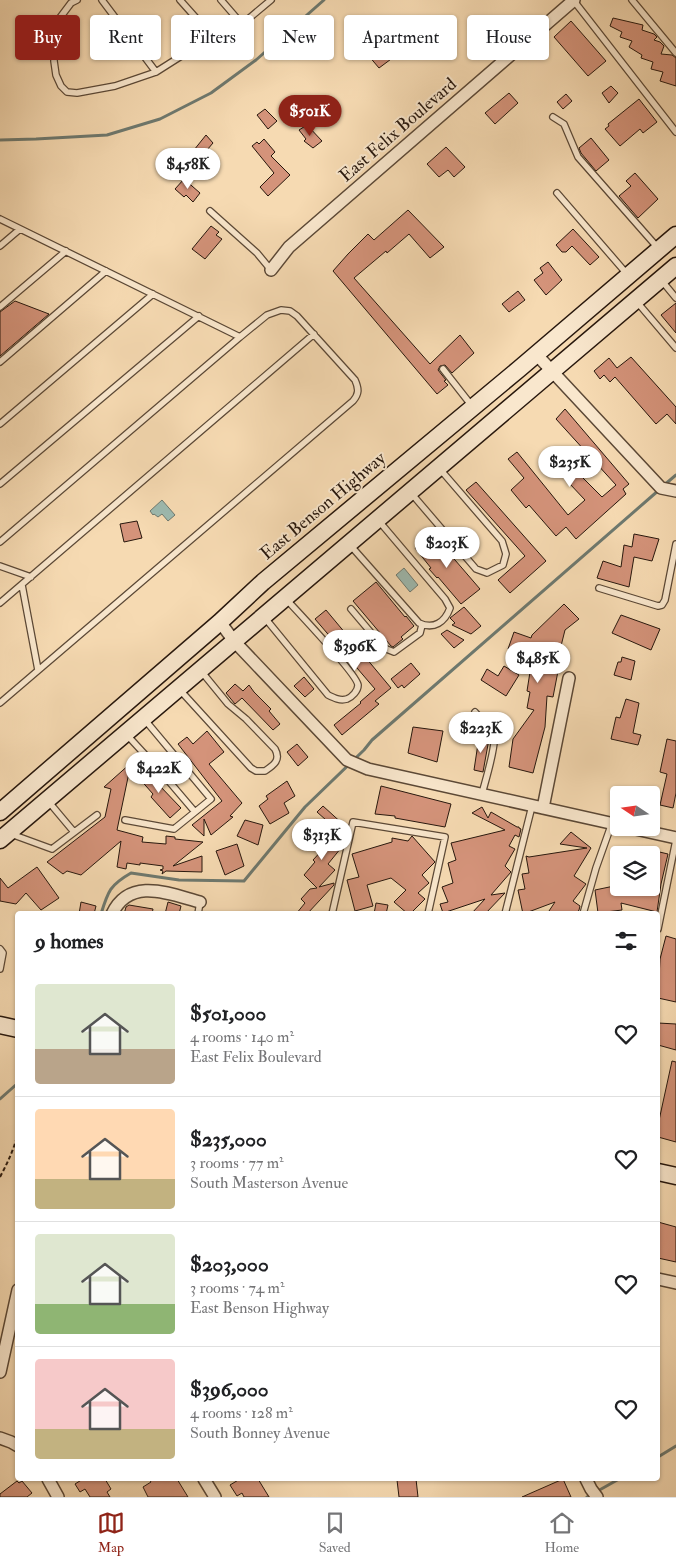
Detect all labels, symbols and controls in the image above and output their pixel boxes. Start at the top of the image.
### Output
chip: Buy [15,15,80,60]
chip: Rent [90,15,161,60]
chip: Filters [171,15,254,60]
chip: New [264,15,334,60]
chip: Apartment [344,15,457,60]
chip: House [467,15,549,60]
street label: East Felix Boulevard [335,73,462,187]
pin: $501K [275,94,345,137]
text: $501K [290,101,330,121]
pin: $458K [153,148,223,190]
text: $458K [166,154,210,174]
street label: East Benson Highway [256,446,391,565]
pin: $235K [535,446,605,488]
text: $235K [549,452,591,472]
pin: $203K [412,526,482,569]
text: $203K [426,533,468,553]
pin: $396K [320,630,390,672]
text: $396K [334,636,376,656]
pin: $485K [503,642,573,684]
text: $485K [516,648,560,668]
pin: $223K [446,712,516,754]
text: $223K [460,718,502,738]
pin: $422K [124,752,194,794]
text: $422K [136,758,182,778]
north arrow [610,786,660,836]
map controls [610,786,660,896]
pin: $313K [287,818,357,861]
text: $313K [303,825,341,845]
button: layers [610,846,660,896]
icon: filters [612,927,640,955]
text: 9 homes [35,928,104,955]
text: $501,000 [190,1000,266,1027]
icon: home [75,1004,135,1064]
icon: heart [612,1020,640,1048]
text: 4 rooms · 140 m² [190,1027,294,1047]
text: East Felix Boulevard [190,1047,322,1067]
text: $235,000 [190,1126,267,1153]
icon: home [75,1129,135,1189]
icon: heart [612,1145,640,1173]
text: 3 rooms · 77 m² [190,1153,284,1173]
text: South Masterson Avenue [190,1173,348,1193]
text: $203,000 [190,1251,269,1278]
icon: home [75,1254,135,1314]
icon: heart [612,1270,640,1298]
text: 3 rooms · 74 m² [190,1278,284,1298]
text: East Benson Highway [190,1298,329,1318]
text: $396,000 [190,1376,269,1403]
icon: home [75,1379,135,1439]
icon: heart [612,1395,640,1423]
text: 4 rooms · 128 m² [190,1403,293,1423]
text: South Bonney Avenue [190,1423,330,1443]
tab: Map [97,1509,125,1556]
tab: Saved [319,1509,351,1556]
tab: Home [544,1509,579,1556]

